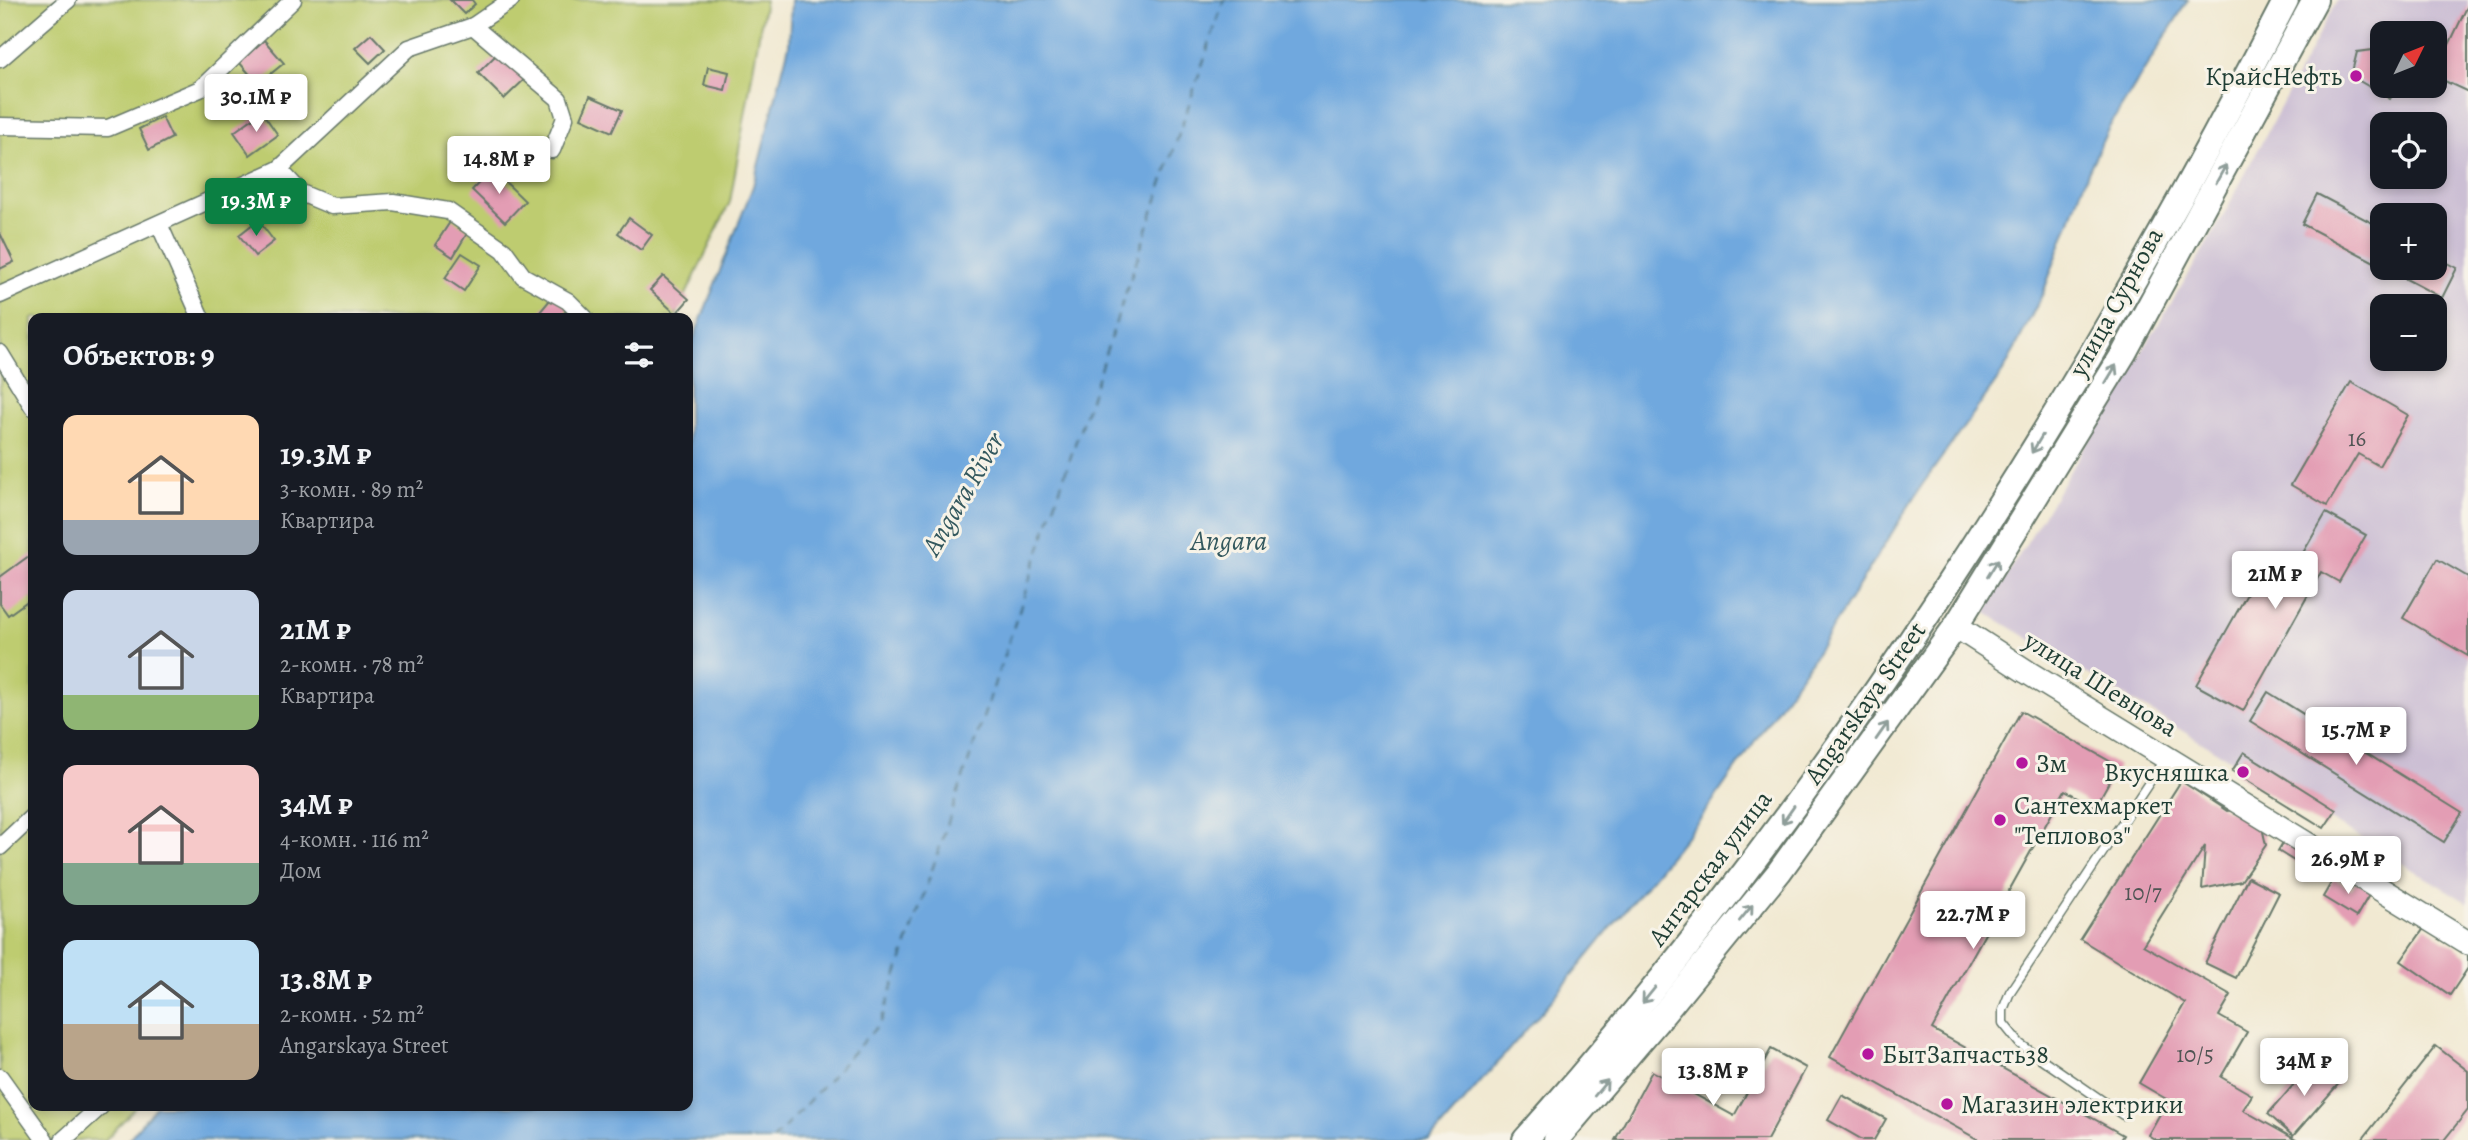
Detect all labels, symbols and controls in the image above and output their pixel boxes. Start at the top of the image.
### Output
north arrow [2370,21,2446,98]
map controls [2370,21,2447,371]
place label: КрайсНефть [2205,59,2342,94]
marker: КрайсНефть [2348,68,2364,84]
pin: 30.1M ₽ [191,74,321,134]
text: 30.1M ₽ [220,81,292,112]
button: locate [2370,112,2447,189]
pin: 14.8M ₽ [434,136,564,196]
text: 14.8M ₽ [463,143,535,174]
one-way arrow [2214,165,2228,185]
pin: 19.3M ₽ [191,178,321,238]
text: 19.3M ₽ [221,185,291,216]
button: + [2370,203,2447,280]
street label: улица Сурнова [2060,221,2171,384]
button: − [2370,294,2447,371]
text: Объектов: 9 [63,335,215,375]
icon: filters [620,336,658,374]
one-way arrow [2104,364,2118,384]
house number: 16 [2348,423,2366,454]
water label: Angara River [912,425,1014,564]
one-way arrow [2030,433,2044,453]
text: 19.3M ₽ [280,434,371,474]
icon: home [119,443,203,527]
text: 3-комн. · 89 m² [280,474,423,505]
text: Квартира [280,505,375,536]
water label: Angara [1189,522,1267,560]
pin: 21M ₽ [2226,552,2324,611]
one-way arrow [1986,558,2000,578]
text: 21M ₽ [2248,558,2302,589]
text: 21M ₽ [280,609,351,649]
street label: Angarskaya Street [1795,615,1934,792]
icon: home [119,618,203,702]
street label: улица Шевцова [2017,622,2184,745]
text: 2-комн. · 78 m² [280,649,424,680]
text: Квартира [280,680,375,711]
pin: 15.7M ₽ [2291,708,2421,767]
text: 15.7M ₽ [2321,714,2391,745]
one-way arrow [1875,722,1889,741]
place label: Зм [2036,746,2067,781]
marker: Зм [2014,755,2030,771]
place label: Вкусняшка [2104,755,2229,790]
marker: Вкусняшка [2235,764,2251,780]
street label: Ангарская улица [1639,783,1780,954]
text: 34M ₽ [280,784,353,824]
place label: Сантехмаркет "Тепловоз" [2014,788,2173,853]
icon: home [119,793,203,877]
one-way arrow [1781,805,1795,824]
marker: Сантехмаркет "Тепловоз" [1992,812,2008,828]
text: 4-комн. · 116 m² [280,824,429,855]
pin: 26.9M ₽ [2283,836,2413,896]
text: 26.9M ₽ [2311,843,2385,874]
text: Дом [280,855,322,886]
house number: 10/7 [2124,877,2162,908]
pin: 22.7M ₽ [1908,892,2038,951]
text: 22.7M ₽ [1936,898,2010,929]
one-way arrow [1738,904,1753,922]
text: 13.8M ₽ [280,959,372,999]
icon: home [119,968,203,1052]
one-way arrow [1641,985,1657,1003]
text: 2-комн. · 52 m² [280,999,424,1030]
text: Angarskaya Street [280,1030,449,1061]
place label: БытЗапчасть38 [1882,1037,2049,1072]
pin: 34M ₽ [2255,1038,2353,1098]
house number: 10/5 [2176,1039,2214,1070]
text: 34M ₽ [2276,1045,2332,1076]
marker: БытЗапчасть38 [1860,1046,1876,1062]
pin: 13.8M ₽ [1648,1048,1778,1108]
text: 13.8M ₽ [1678,1055,1748,1086]
one-way arrow [1592,1079,1608,1097]
place label: Магазин электрики [1961,1087,2184,1122]
marker: Магазин электрики [1939,1096,1955,1112]

